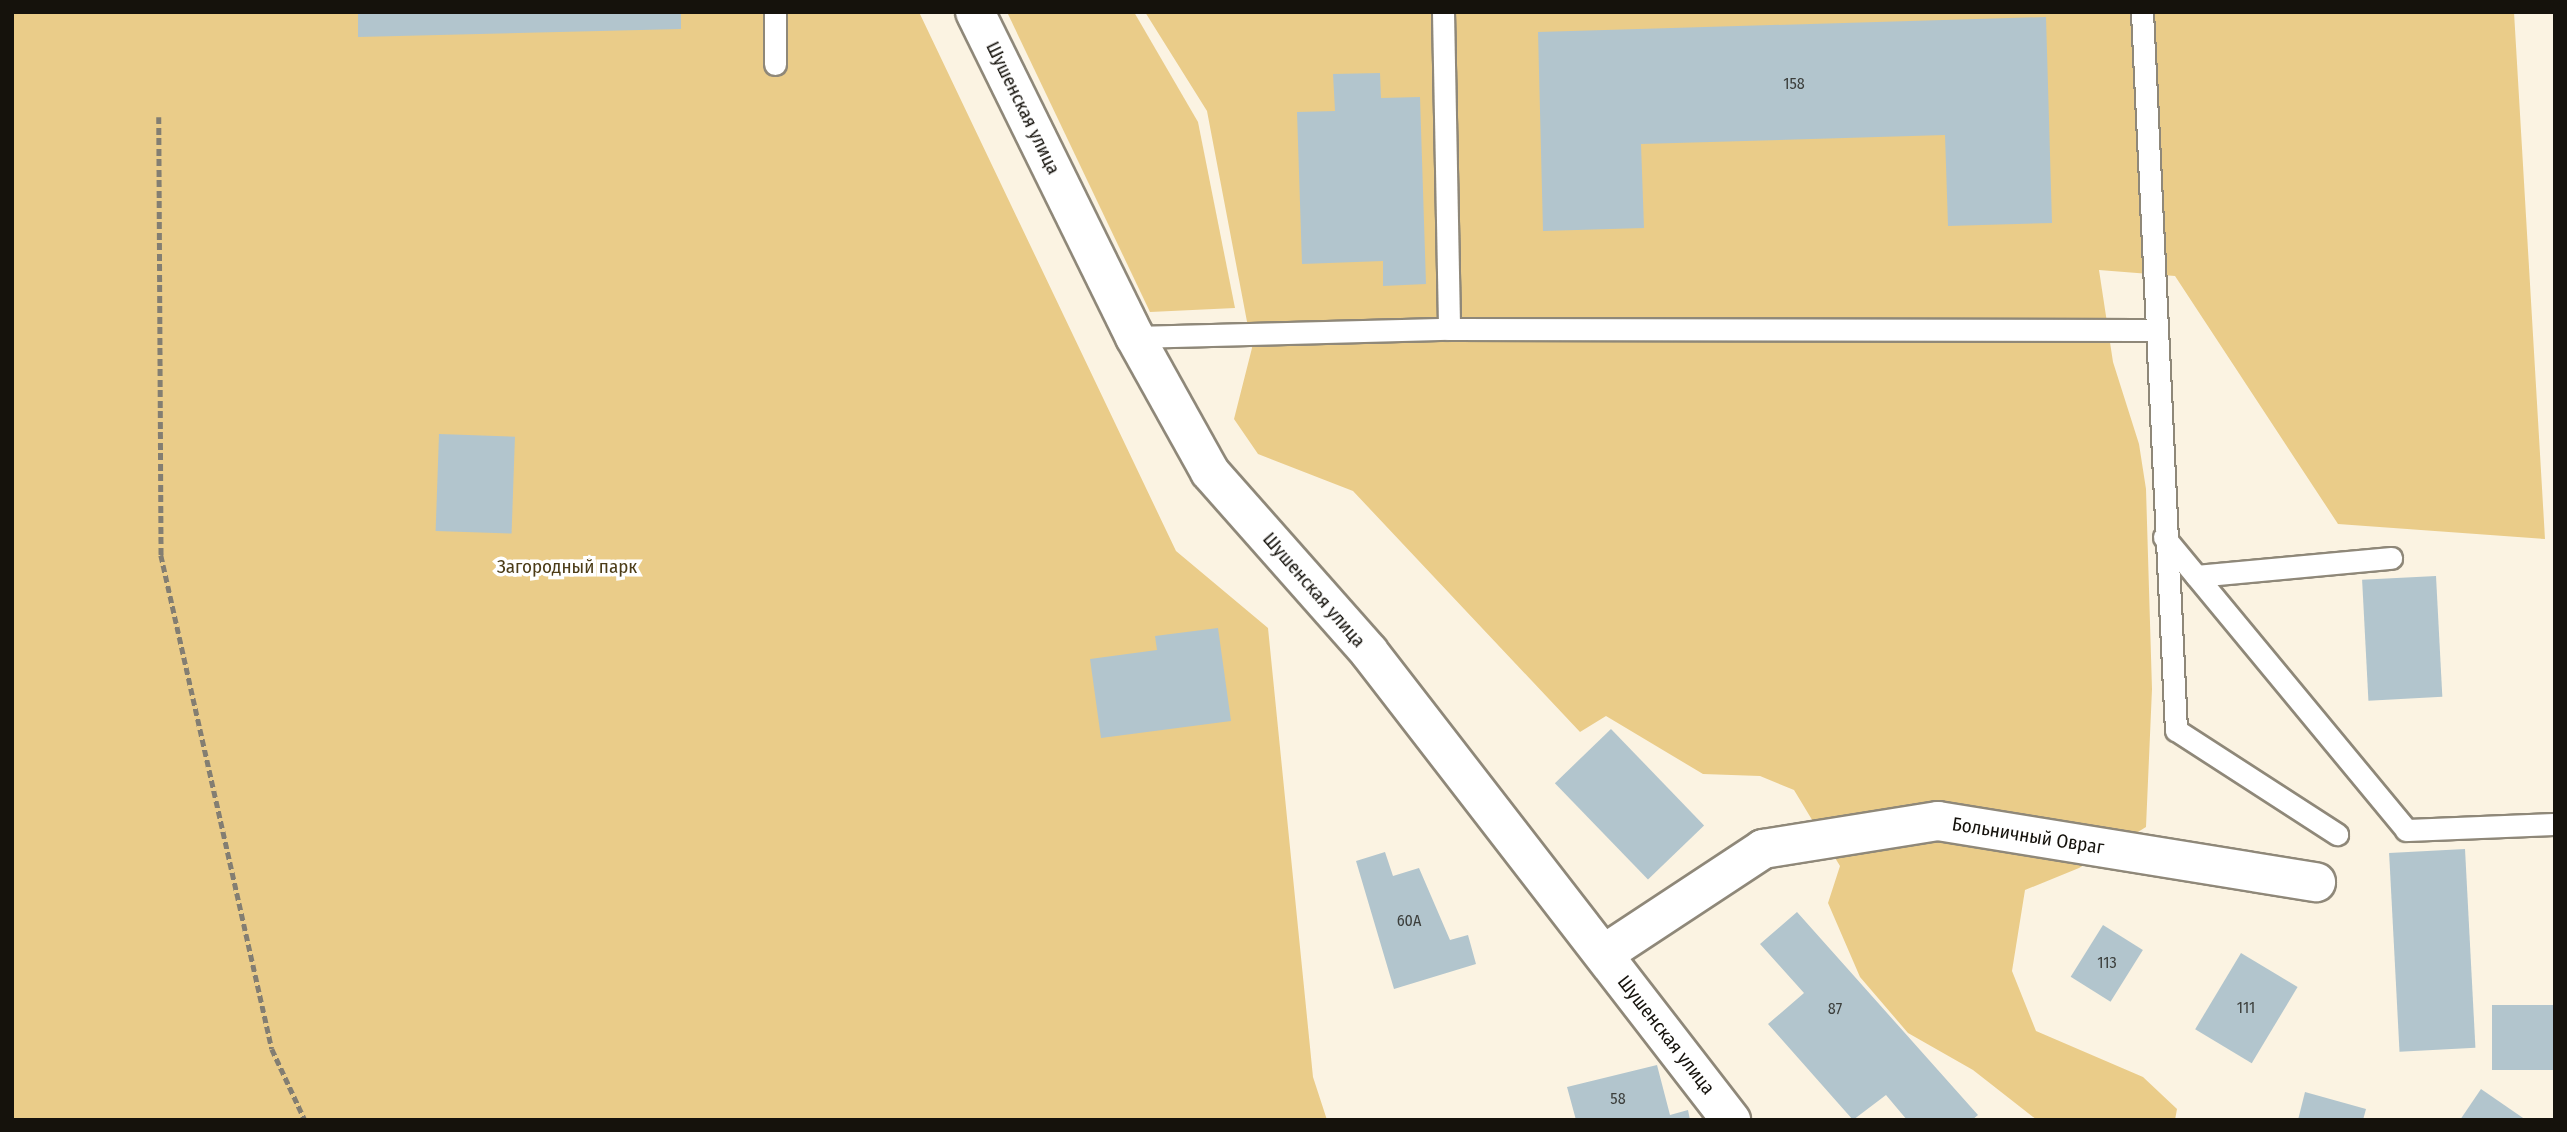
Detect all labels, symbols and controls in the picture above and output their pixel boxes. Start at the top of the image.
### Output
street label: Шушенская улица [981,38,1065,178]
house number: 158 [1783,74,1805,94]
street label: Шушенская улица [1258,528,1370,652]
park label: Загородный парк [497,556,637,578]
street label: Больничный Овраг [1950,813,2106,859]
house number: 60А [1397,911,1421,931]
house number: 113 [2097,953,2117,973]
street label: Шушенская улица [1612,971,1720,1099]
house number: 111 [2237,998,2255,1018]
house number: 87 [1828,999,1842,1019]
house number: 58 [1610,1089,1626,1109]

